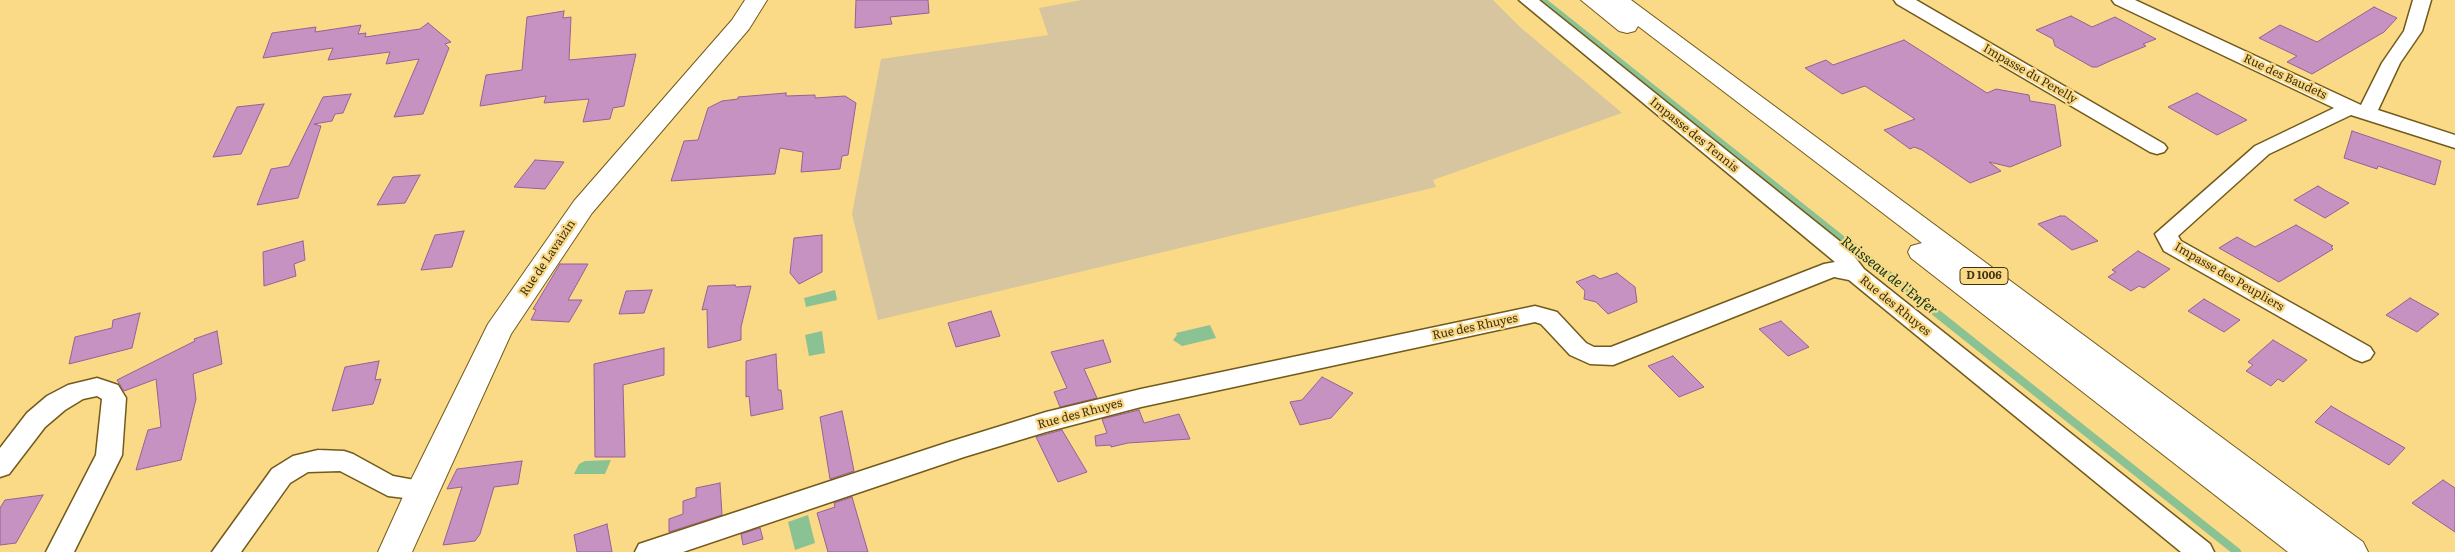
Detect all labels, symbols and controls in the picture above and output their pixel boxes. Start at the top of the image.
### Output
street label: Impasse du Perelly [1980,41,2080,107]
street label: Rue des Baudets [2241,51,2329,103]
street label: Impasse des Tennis [1647,95,1741,175]
street label: Rue de Lavaizin [517,217,579,299]
water label: Ruisseau de l'Enfer [1837,233,1941,319]
street label: Impasse des Peupliers [2172,240,2286,314]
road number: D 1006 [1960,268,2008,284]
street label: Rue des Rhuyes [1857,273,1933,339]
street label: Rue des Rhuyes [1431,311,1519,343]
street label: Rue des Rhuyes [1036,396,1124,432]

